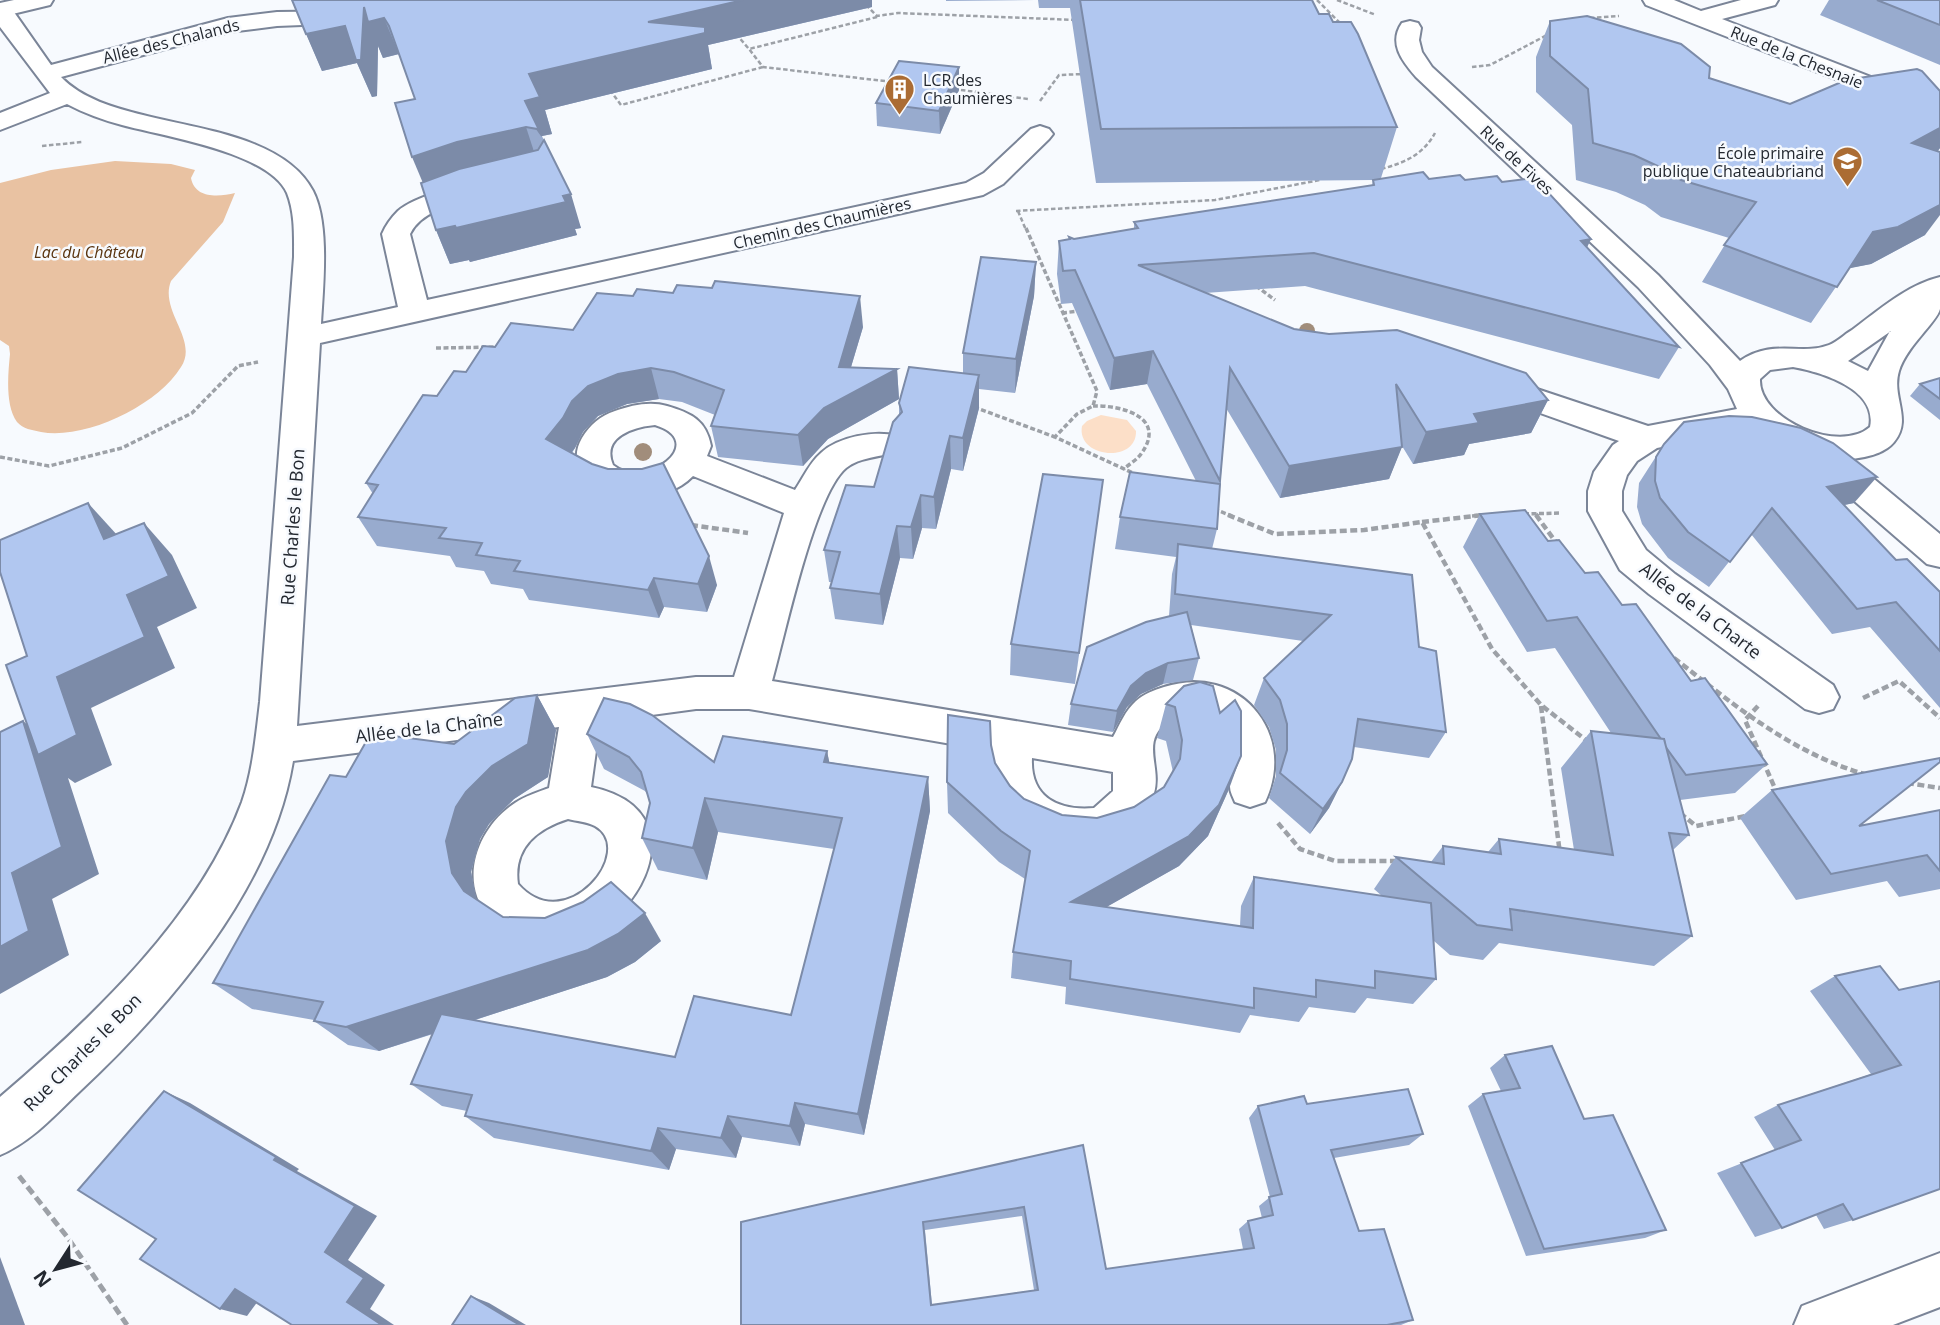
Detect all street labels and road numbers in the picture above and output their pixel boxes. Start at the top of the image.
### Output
street label: Allée des Chalands [101,13,241,69]
street label: Rue de la Chesnaie [1727,20,1867,94]
street label: Rue de Fives [1476,120,1558,200]
street label: Chemin des Chaumières [731,192,913,254]
street label: Rue Charles le Bon [275,448,309,606]
street label: Allée de la Charte [1635,556,1767,664]
street label: Allée de la Chaîne [354,706,504,748]
street label: Rue Charles le Bon [18,988,146,1116]

